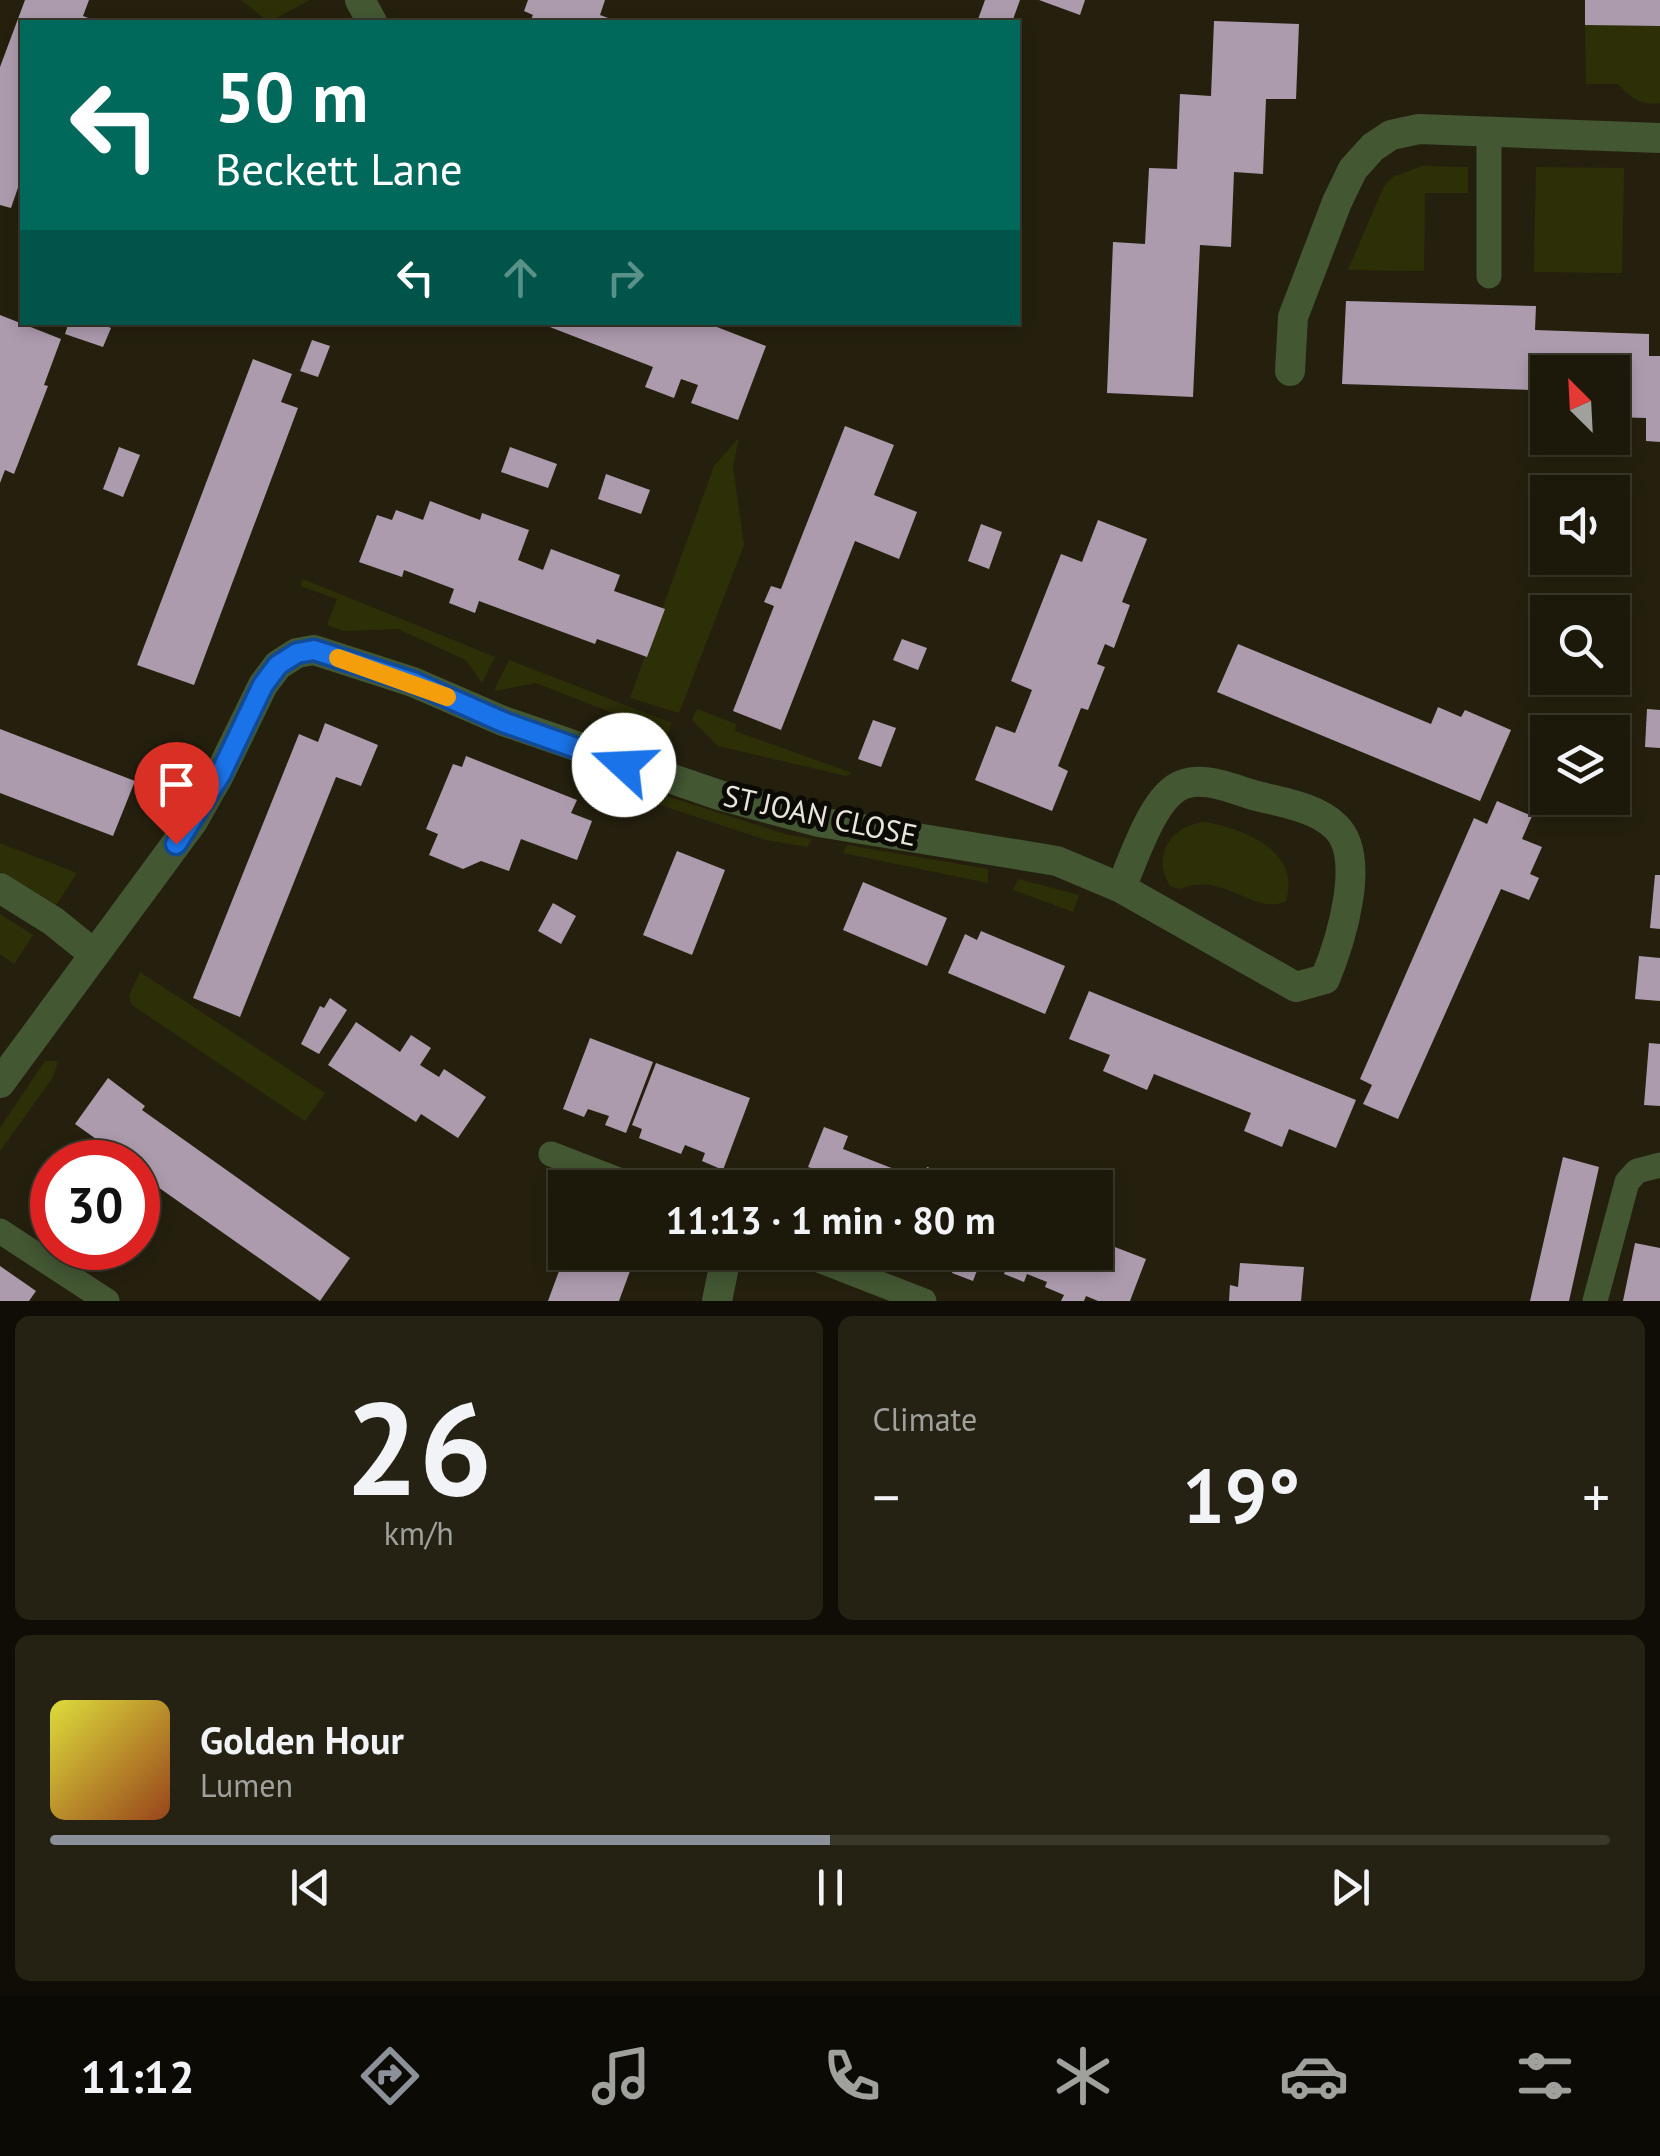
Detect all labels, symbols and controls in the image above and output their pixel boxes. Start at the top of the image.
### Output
text: 50 m [215,51,368,141]
icon: left [50,60,180,190]
text: Beckett Lane [215,139,463,197]
icon: left [388,250,443,305]
icon: ahead [493,250,548,305]
icon: right [598,250,653,305]
north arrow [1530,355,1630,455]
map controls [1530,355,1630,815]
button: sound [1530,475,1630,575]
button: search [1530,595,1630,695]
position arrow [572,713,676,817]
button: layers [1530,715,1630,815]
pin [134,742,219,845]
icon: arrive [149,757,204,812]
street label: ST JOAN CLOSE [720,775,921,854]
speed limit sign: 30 [30,1140,160,1270]
text: 11:13 · 1 min · 80 m [665,1195,996,1244]
text: 26 [345,1363,492,1531]
text: Climate [873,1398,977,1440]
text: 19° [1182,1447,1300,1544]
text: − [873,1461,900,1532]
text: + [1582,1461,1610,1532]
text: km/h [384,1512,454,1554]
text: Golden Hour [200,1715,404,1764]
text: Lumen [200,1764,293,1806]
icon: previous [283,1860,338,1915]
icon: pause [803,1860,858,1915]
icon: next [1323,1860,1378,1915]
icon: directions [355,2041,425,2111]
icon: music [586,2041,656,2111]
icon: phone [817,2041,887,2111]
icon: climate [1048,2041,1118,2111]
icon: car [1279,2041,1349,2111]
icon: filters [1510,2041,1580,2111]
text: 11:12 [80,2047,195,2105]

